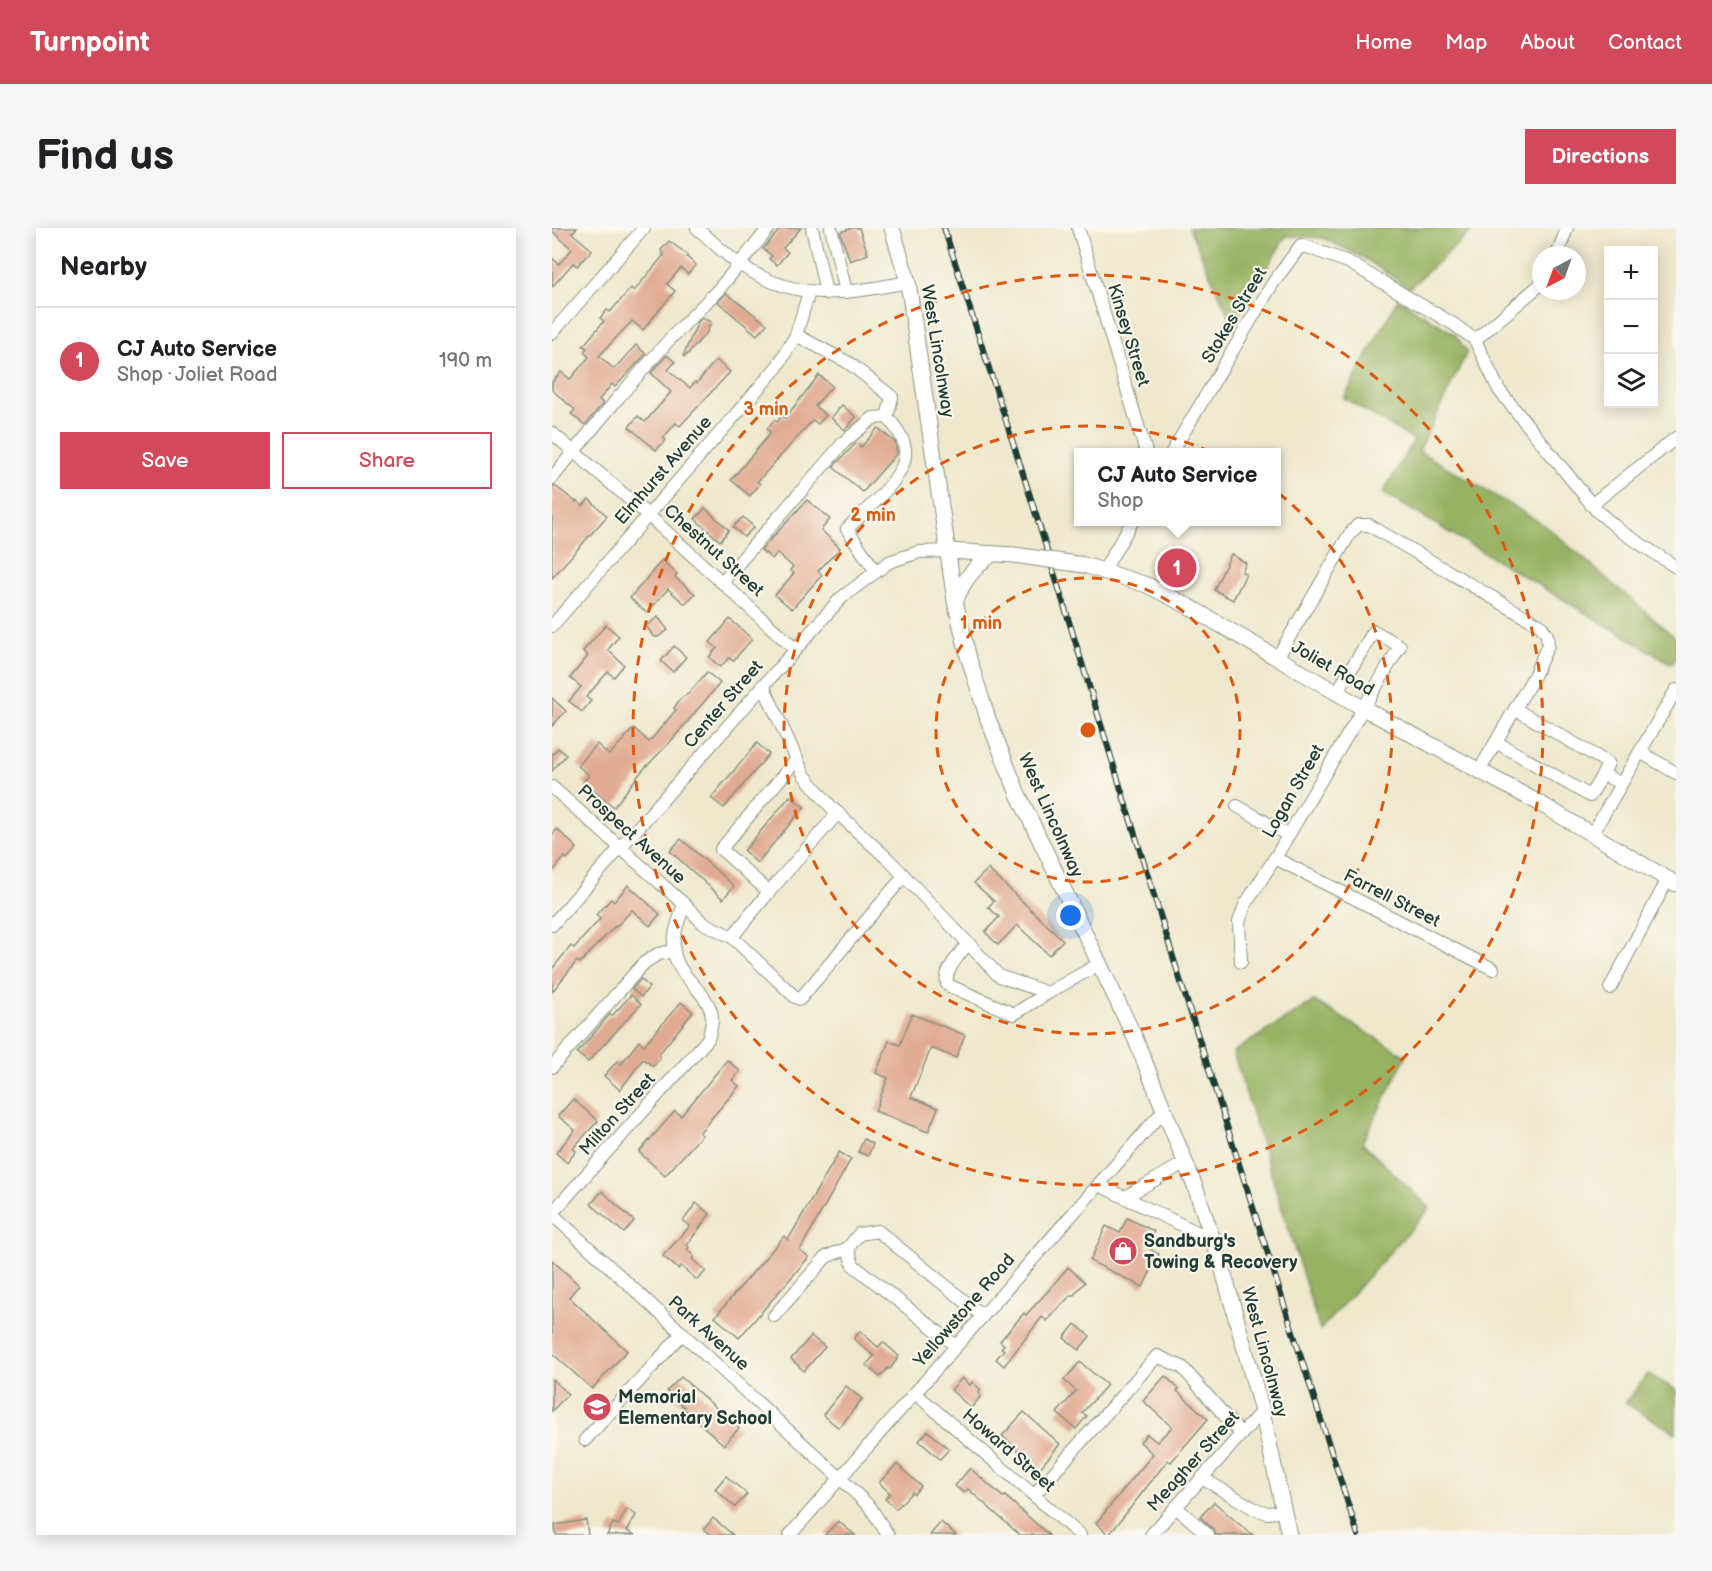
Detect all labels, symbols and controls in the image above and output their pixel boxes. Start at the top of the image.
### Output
text: Turnpoint [30,26,150,59]
text: Home [1355,30,1412,55]
text: Map [1445,30,1487,55]
text: About [1520,30,1575,55]
text: Contact [1608,30,1682,55]
button: Directions [1525,129,1676,184]
text: Find us [36,131,174,182]
north arrow [1532,246,1586,300]
map controls [1604,246,1658,408]
button: + [1604,246,1658,300]
text: Nearby [60,252,147,283]
street label: Stokes Street [1198,263,1272,367]
street label: Kinsey Street [1103,281,1154,389]
street label: West Lincolnway [917,283,959,420]
button: − [1604,300,1658,354]
text: CJ Auto Service [117,336,277,363]
text: 1 [75,349,84,373]
text: 190 m [439,349,492,373]
button: layers [1604,354,1658,408]
text: Shop · Joliet Road [117,363,277,387]
text: 3 min [743,399,789,420]
street label: Elmhurst Avenue [611,412,716,529]
button: Save [60,432,270,489]
button: Share [282,432,492,489]
popup [1074,448,1281,526]
text: CJ Auto Service [1098,462,1257,489]
text: Shop [1098,489,1144,513]
street label: Chestnut Street [659,500,768,601]
text: 2 min [850,505,896,526]
pin: 1 [1158,546,1196,590]
text: 1 min [960,613,1002,634]
street label: Joliet Road [1288,636,1378,701]
street label: Center Street [679,656,768,753]
centre of rings [1078,720,1098,740]
street label: Logan Street [1258,740,1329,842]
street label: West Lincolnway [1014,750,1088,882]
street label: Prospect Avenue [573,780,690,889]
street label: Farrell Street [1340,865,1444,932]
your location [1056,901,1085,930]
street label: Milton Street [575,1069,660,1160]
place label: Sandburg's Towing & Recovery [1144,1231,1298,1273]
shop icon: Sandburg's Towing & Recovery [1107,1235,1139,1267]
street label: Yellowstone Road [909,1249,1019,1372]
street label: West Lincolnway [1237,1285,1292,1420]
street label: Park Avenue [664,1292,754,1375]
place label: Memorial Elementary School [618,1387,772,1429]
school or university icon: Memorial Elementary School [581,1391,613,1423]
street label: Howard Street [958,1404,1060,1497]
street label: Meagher Street [1143,1406,1244,1516]

